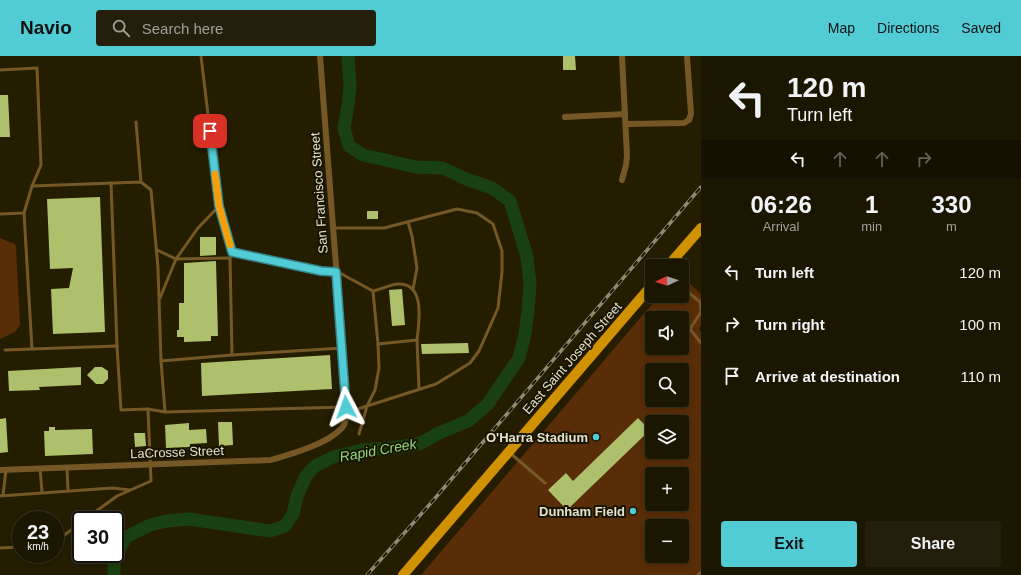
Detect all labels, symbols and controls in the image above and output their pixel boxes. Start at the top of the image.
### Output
search box [96,10,376,46]
text: Navio [20,17,72,38]
icon: search [110,17,132,39]
text: Search here [142,20,223,37]
text: Map [828,20,855,36]
text: Directions [877,20,939,36]
text: Saved [961,20,1001,36]
icon: left [721,72,773,124]
text: 120 m [787,72,866,103]
text: Turn left [787,105,852,125]
pin [193,114,227,148]
icon: arrive [199,120,221,142]
street label: San Francisco Street [307,132,331,254]
icon: left [787,148,809,170]
icon: ahead [829,148,851,170]
icon: ahead [871,148,893,170]
icon: right [913,148,935,170]
text: 06:26 [750,191,812,218]
text: 1 [865,191,878,218]
text: 330 [932,191,972,218]
text: Arrival [763,219,800,234]
text: min [861,219,882,234]
text: m [946,219,957,234]
north arrow [645,259,689,303]
map controls [645,259,689,563]
icon: left [721,261,743,283]
text: Turn left [755,264,814,281]
text: 120 m [959,264,1001,281]
street label: East Saint Joseph Street [519,299,625,417]
button: sound [645,311,689,355]
icon: right [721,313,743,335]
text: Turn right [755,316,825,333]
text: 100 m [959,316,1001,333]
button: search [645,363,689,407]
icon: arrive [721,365,743,387]
text: Arrive at destination [755,368,900,385]
text: 110 m [960,368,1001,385]
position arrow [325,386,367,428]
button: layers [645,415,689,459]
place label: O'Harra Stadium [486,430,588,445]
marker: O'Harra Stadium [591,432,601,442]
water label: Rapid Creek [338,435,419,465]
street label: LaCrosse Street [130,443,225,461]
button: + [645,467,689,511]
place label: Dunham Field [539,504,625,519]
marker: Dunham Field [628,506,638,516]
speed limit sign: 30 [72,511,124,563]
button: − [645,519,689,563]
text: 23 [27,521,49,543]
button: Exit [721,521,857,567]
button: Share [865,521,1001,567]
text: km/h [27,541,49,552]

